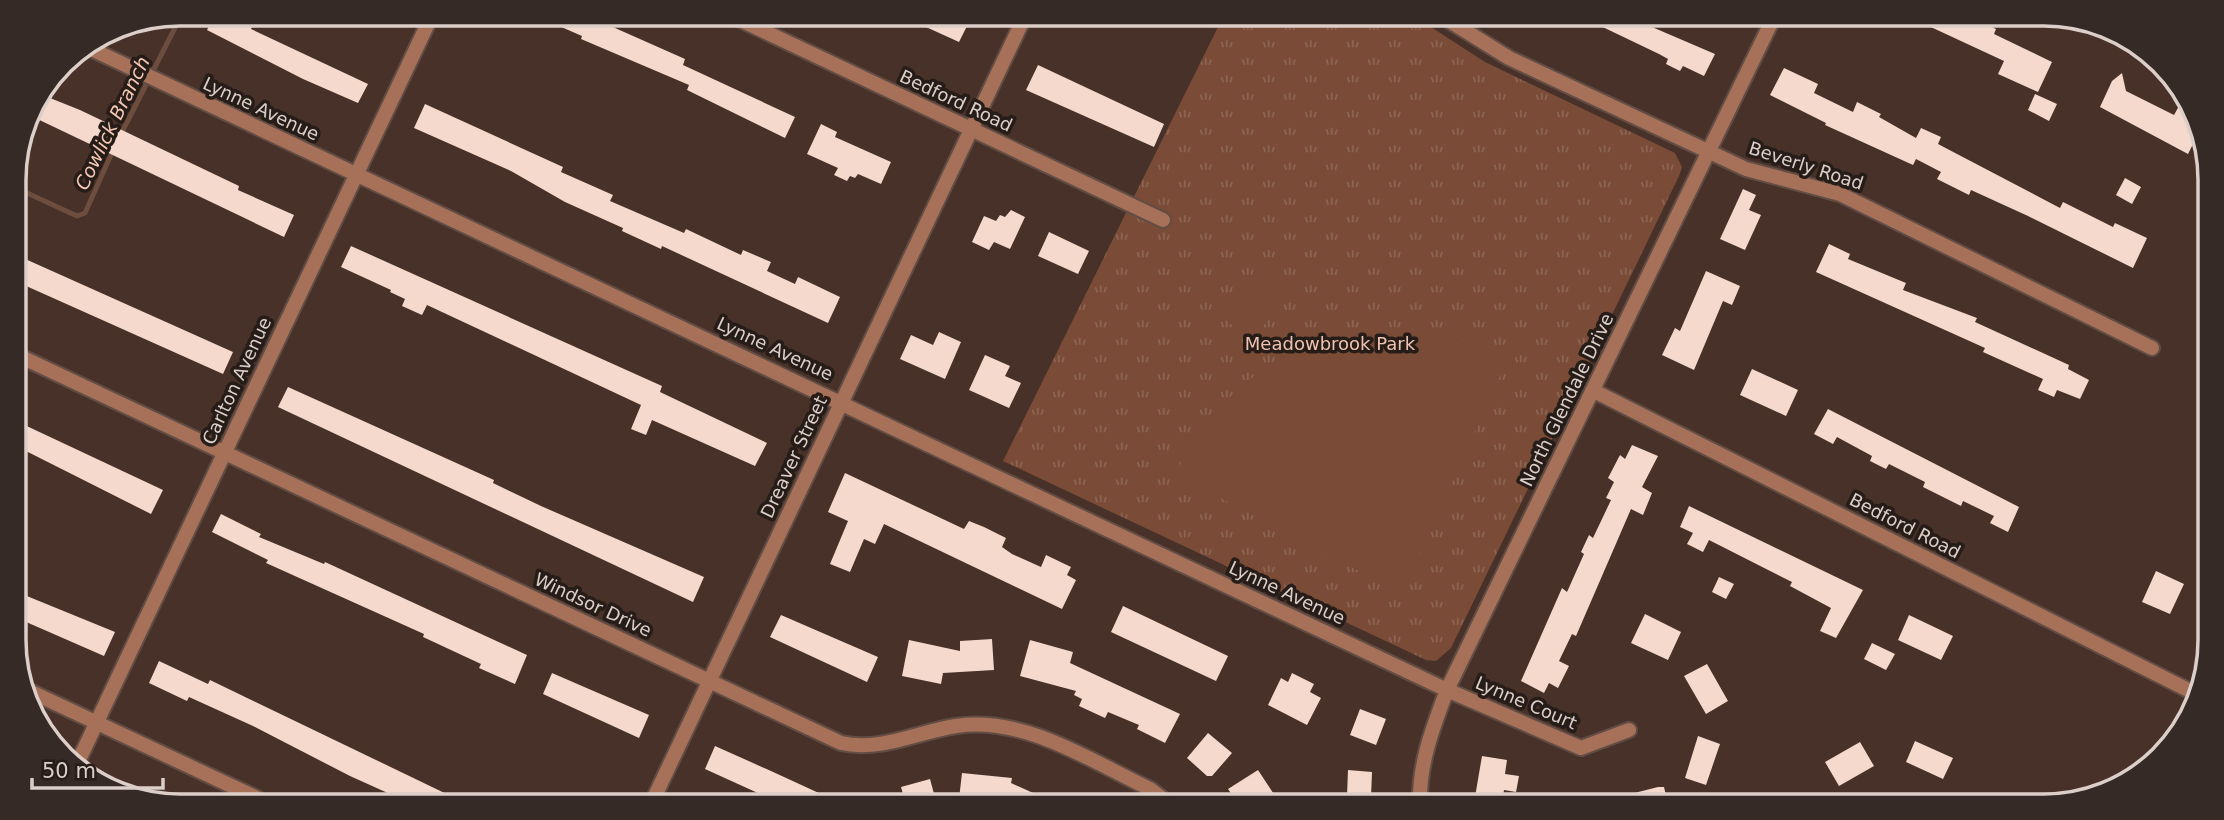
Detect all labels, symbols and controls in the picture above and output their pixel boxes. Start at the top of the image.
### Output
water label: Cowlick Branch [70,53,154,193]
street label: Bedford Road [897,65,1016,136]
street label: Lynne Avenue [200,73,323,145]
street label: Beverly Road [1746,137,1866,194]
street label: North Glendale Drive [1516,310,1618,490]
street label: Lynne Avenue [714,313,837,385]
street label: Carlton Avenue [198,314,275,448]
park label: Meadowbrook Park [1245,333,1416,354]
street label: Dreaver Street [756,392,831,521]
street label: Bedford Road [1846,489,1964,563]
street label: Lynne Avenue [1226,557,1349,629]
street label: Windsor Drive [531,568,655,641]
street label: Lynne Court [1472,672,1580,733]
scale bar [32,746,163,790]
text: 50 m [42,759,96,783]

